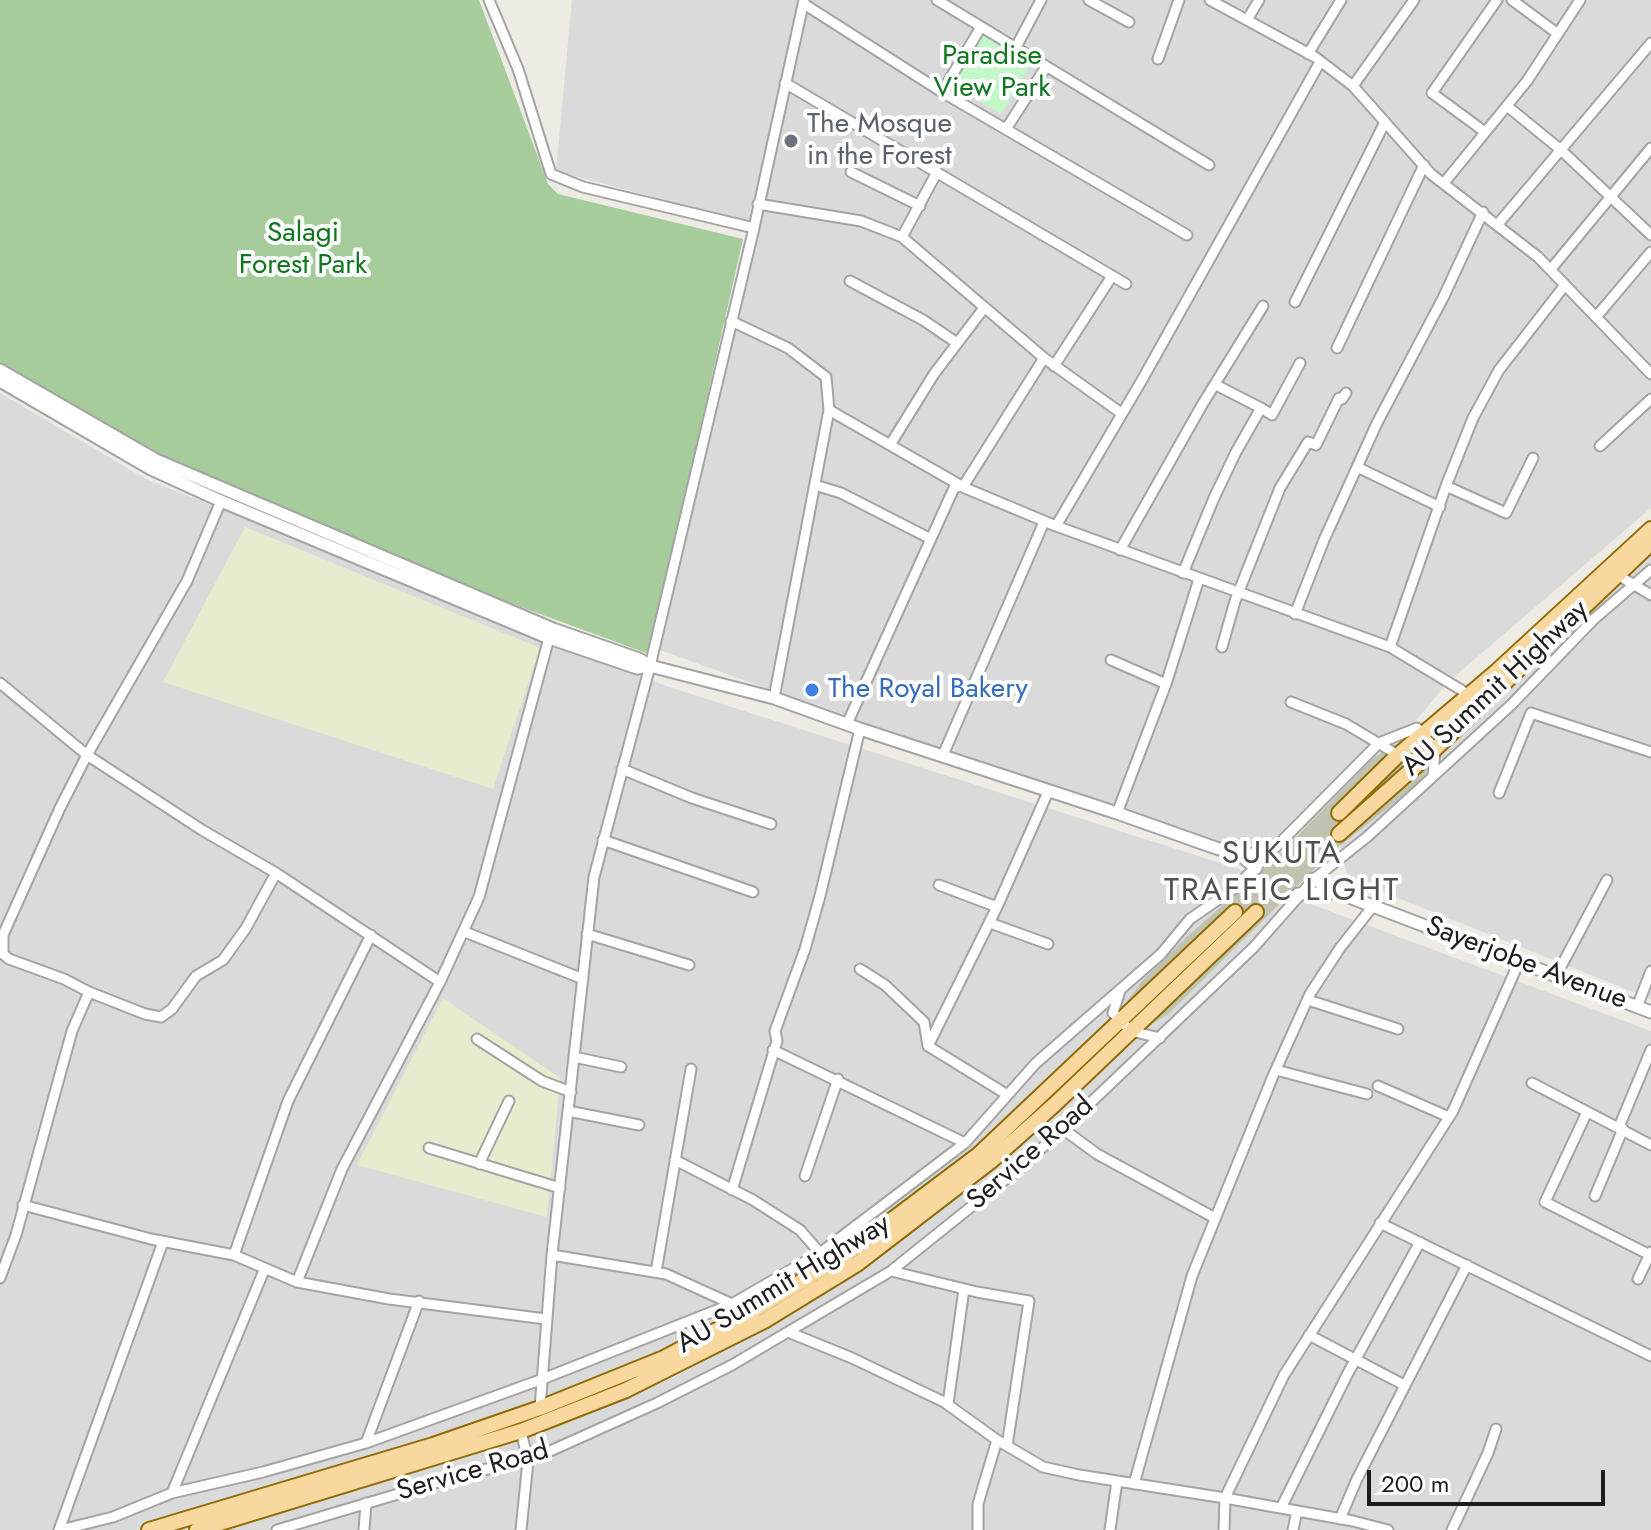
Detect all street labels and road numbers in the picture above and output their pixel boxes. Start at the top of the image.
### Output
street label: AU Summit Highway [1396,594,1596,784]
street label: Sayerjobe Avenue [1421,910,1631,1018]
street label: Service Road [961,1090,1101,1218]
street label: AU Summit Highway [671,1208,897,1362]
street label: Service Road [393,1434,553,1510]

